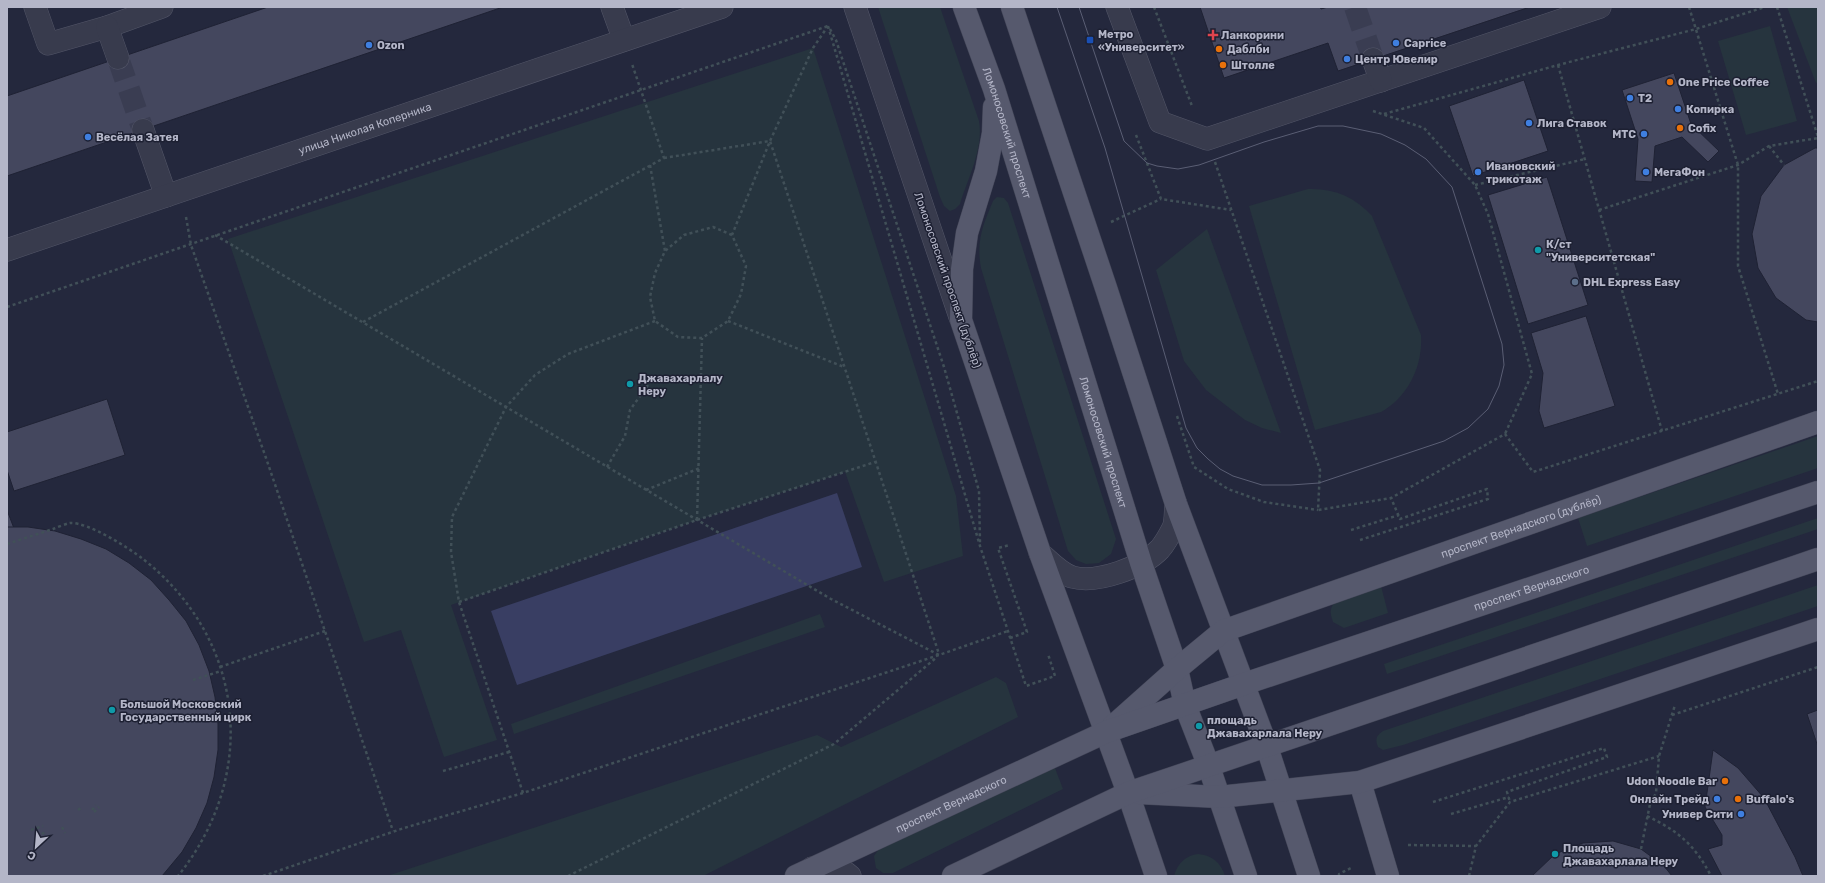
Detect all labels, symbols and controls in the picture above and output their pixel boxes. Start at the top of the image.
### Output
place label: Метро «Университет» [1098,28,1185,54]
place label: Ланкорини [1221,29,1284,42]
marker: Ланкорини [1208,30,1218,40]
marker: Метро «Университет» [1085,35,1095,45]
place label: Caprice [1404,37,1447,50]
marker: Caprice [1391,38,1401,48]
place label: Ozon [377,39,405,52]
marker: Ozon [364,40,374,50]
place label: Даблби [1227,43,1270,56]
marker: Даблби [1214,44,1224,54]
place label: Центр Ювелир [1355,53,1438,66]
marker: Центр Ювелир [1342,54,1352,64]
place label: Штолле [1231,59,1275,72]
marker: Штолле [1218,60,1228,70]
street label: Ломоносовский проспект [980,65,1034,201]
place label: One Price Coffee [1678,76,1769,89]
marker: One Price Coffee [1665,77,1675,87]
place label: T2 [1638,92,1652,105]
marker: T2 [1625,93,1635,103]
street label: улица Николая Коперника [297,100,433,157]
place label: Копирка [1686,103,1734,116]
marker: Копирка [1673,104,1683,114]
place label: Лига Ставок [1537,117,1607,130]
marker: Лига Ставок [1524,118,1534,128]
place label: Cofix [1688,122,1717,135]
marker: Cofix [1675,123,1685,133]
place label: МТС [1612,128,1636,141]
marker: МТС [1639,129,1649,139]
place label: Весёлая Затея [96,131,179,144]
marker: Весёлая Затея [83,132,93,142]
place label: Ивановский трикотаж [1486,160,1555,186]
place label: МегаФон [1654,166,1705,179]
marker: Ивановский трикотаж [1473,167,1483,177]
marker: МегаФон [1641,167,1651,177]
street label: Ломоносовский проспект (дублёр) [911,191,984,370]
place label: К/ст "Университетская" [1546,238,1655,264]
marker: К/ст "Университетская" [1533,245,1543,255]
place label: DHL Express Easy [1583,276,1681,289]
marker: DHL Express Easy [1570,277,1580,287]
place label: Джавахарлалу Неру [638,372,723,398]
street label: Ломоносовский проспект [1076,375,1130,510]
marker: Джавахарлалу Неру [625,379,635,389]
street label: проспект Вернадского (дублёр) [1439,493,1603,561]
street label: проспект Вернадского [1472,563,1591,614]
place label: Большой Московский Государственный цирк [120,698,252,724]
marker: Большой Московский Государственный цирк [107,705,117,715]
place label: площадь Джавахарлала Неру [1207,714,1323,740]
marker: площадь Джавахарлала Неру [1194,721,1204,731]
street label: проспект Вернадского [894,773,1009,836]
place label: Udon Noodle Bar [1626,775,1717,788]
marker: Udon Noodle Bar [1720,776,1730,786]
place label: Онлайн Трейд [1630,793,1709,806]
place label: Buffalo's [1746,793,1794,806]
marker: Онлайн Трейд [1712,794,1722,804]
marker: Buffalo's [1733,794,1743,804]
place label: Универ Сити [1662,808,1733,821]
marker: Универ Сити [1736,809,1746,819]
north arrow [16,827,56,867]
place label: Площадь Джавахарлала Неру [1563,842,1679,868]
text: С [25,848,38,863]
marker: Площадь Джавахарлала Неру [1550,849,1560,859]

